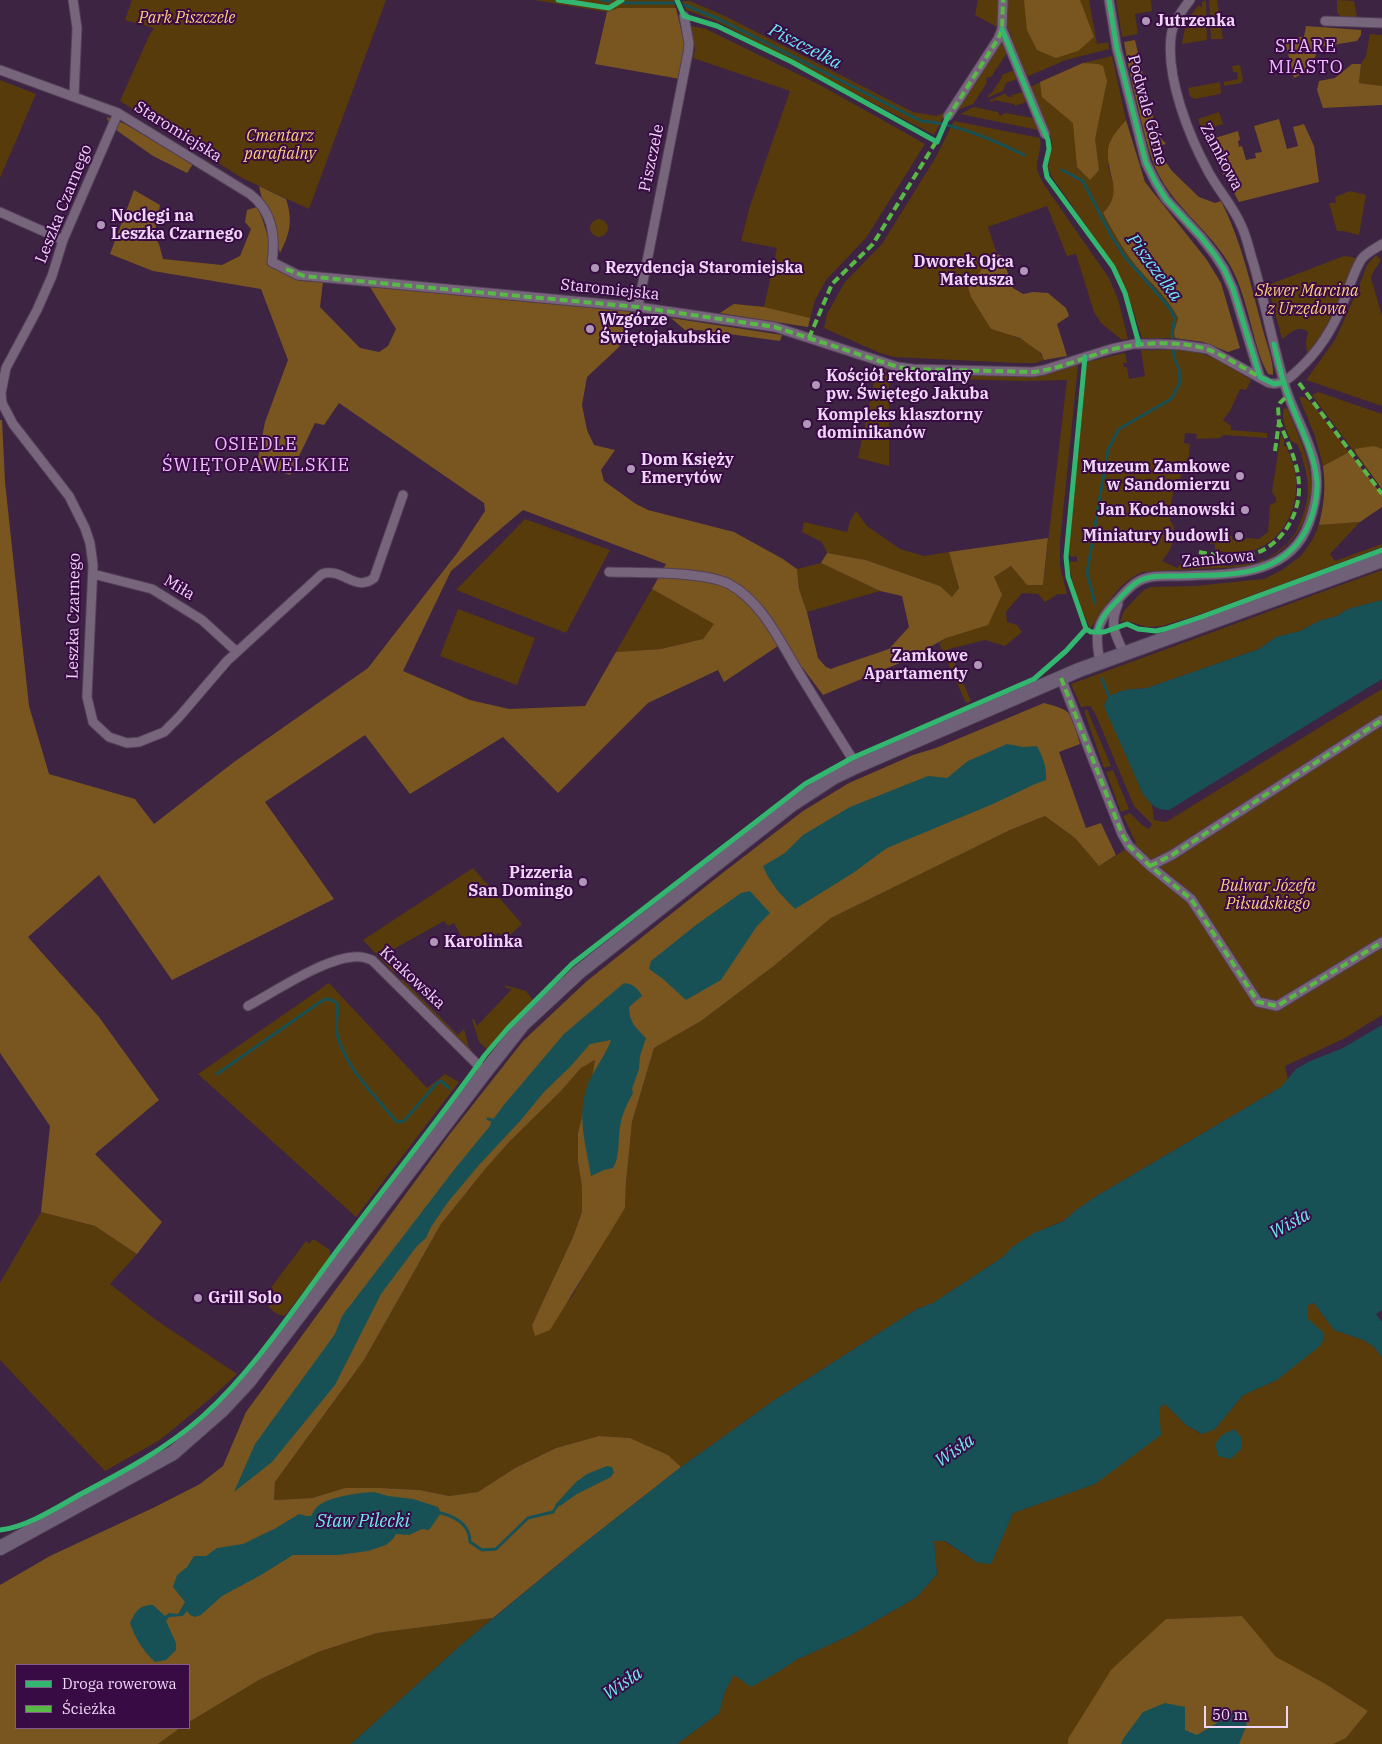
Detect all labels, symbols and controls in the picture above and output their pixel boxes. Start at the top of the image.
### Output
park label: Park Piszczele [139,8,235,28]
place label: Jutrzenka [1156,11,1235,31]
marker: Jutrzenka [1140,15,1152,27]
water label: Piszczelka [765,19,845,75]
district label: STARE MIASTO [1268,36,1344,78]
street label: Podwale Górne [1123,53,1171,167]
street label: Staromiejska [131,97,225,167]
street label: Zamkowa [1195,120,1247,194]
street label: Piszczele [635,122,669,194]
park label: Cmentarz parafialny [244,126,316,164]
street label: Leszka Czarnego [31,142,97,266]
place label: Noclegi na Leszka Czarnego [111,206,243,244]
marker: Noclegi na Leszka Czarnego [95,219,107,231]
water label: Piszczelka [1122,230,1186,306]
place label: Dworek Ojca Mateusza [914,252,1014,290]
place label: Rezydencja Staromiejska [605,258,803,278]
marker: Rezydencja Staromiejska [589,262,601,274]
marker: Dworek Ojca Mateusza [1018,265,1030,277]
street label: Staromiejska [560,275,660,305]
park label: Skwer Marcina z Urzędowa [1255,281,1359,319]
place label: Wzgórze Świętojakubskie [600,310,731,348]
marker: Wzgórze Świętojakubskie [584,323,596,335]
place label: Kościół rektoralny pw. Świętego Jakuba [826,366,989,404]
marker: Kościół rektoralny pw. Świętego Jakuba [810,379,822,391]
place label: Kompleks klasztorny dominikanów [817,405,983,443]
marker: Kompleks klasztorny dominikanów [801,418,813,430]
district label: OSIEDLE ŚWIĘTOPAWELSKIE [160,434,352,476]
place label: Dom Księży Emerytów [641,450,734,488]
place label: Muzeum Zamkowe w Sandomierzu [1082,457,1230,495]
marker: Dom Księży Emerytów [625,463,637,475]
marker: Muzeum Zamkowe w Sandomierzu [1234,470,1246,482]
place label: Jan Kochanowski [1097,500,1235,520]
marker: Jan Kochanowski [1239,504,1251,516]
place label: Miniatury budowli [1083,526,1229,546]
marker: Miniatury budowli [1233,530,1245,542]
street label: Zamkowa [1181,546,1255,572]
street label: Leszka Czarnego [63,553,85,679]
street label: Miła [160,571,198,605]
place label: Zamkowe Apartamenty [864,646,968,684]
marker: Zamkowe Apartamenty [972,659,984,671]
place label: Pizzeria San Domingo [468,863,573,901]
marker: Pizzeria San Domingo [577,876,589,888]
park label: Bulwar Józefa Piłsudskiego [1220,876,1316,914]
place label: Karolinka [444,932,523,952]
marker: Karolinka [428,936,440,948]
street label: Krakowska [375,943,449,1013]
water label: Wisła [1266,1204,1314,1244]
place label: Grill Solo [208,1288,282,1308]
marker: Grill Solo [192,1292,204,1304]
water label: Wisła [931,1430,979,1472]
water label: Staw Pilecki [316,1511,410,1533]
water label: Wisła [599,1663,647,1705]
legend [15,1664,190,1729]
text: Droga rowerowa [62,1674,177,1693]
scale bar [1207,1696,1291,1728]
text: Ścieżka [62,1699,116,1718]
text: 50 m [1212,1705,1248,1724]

